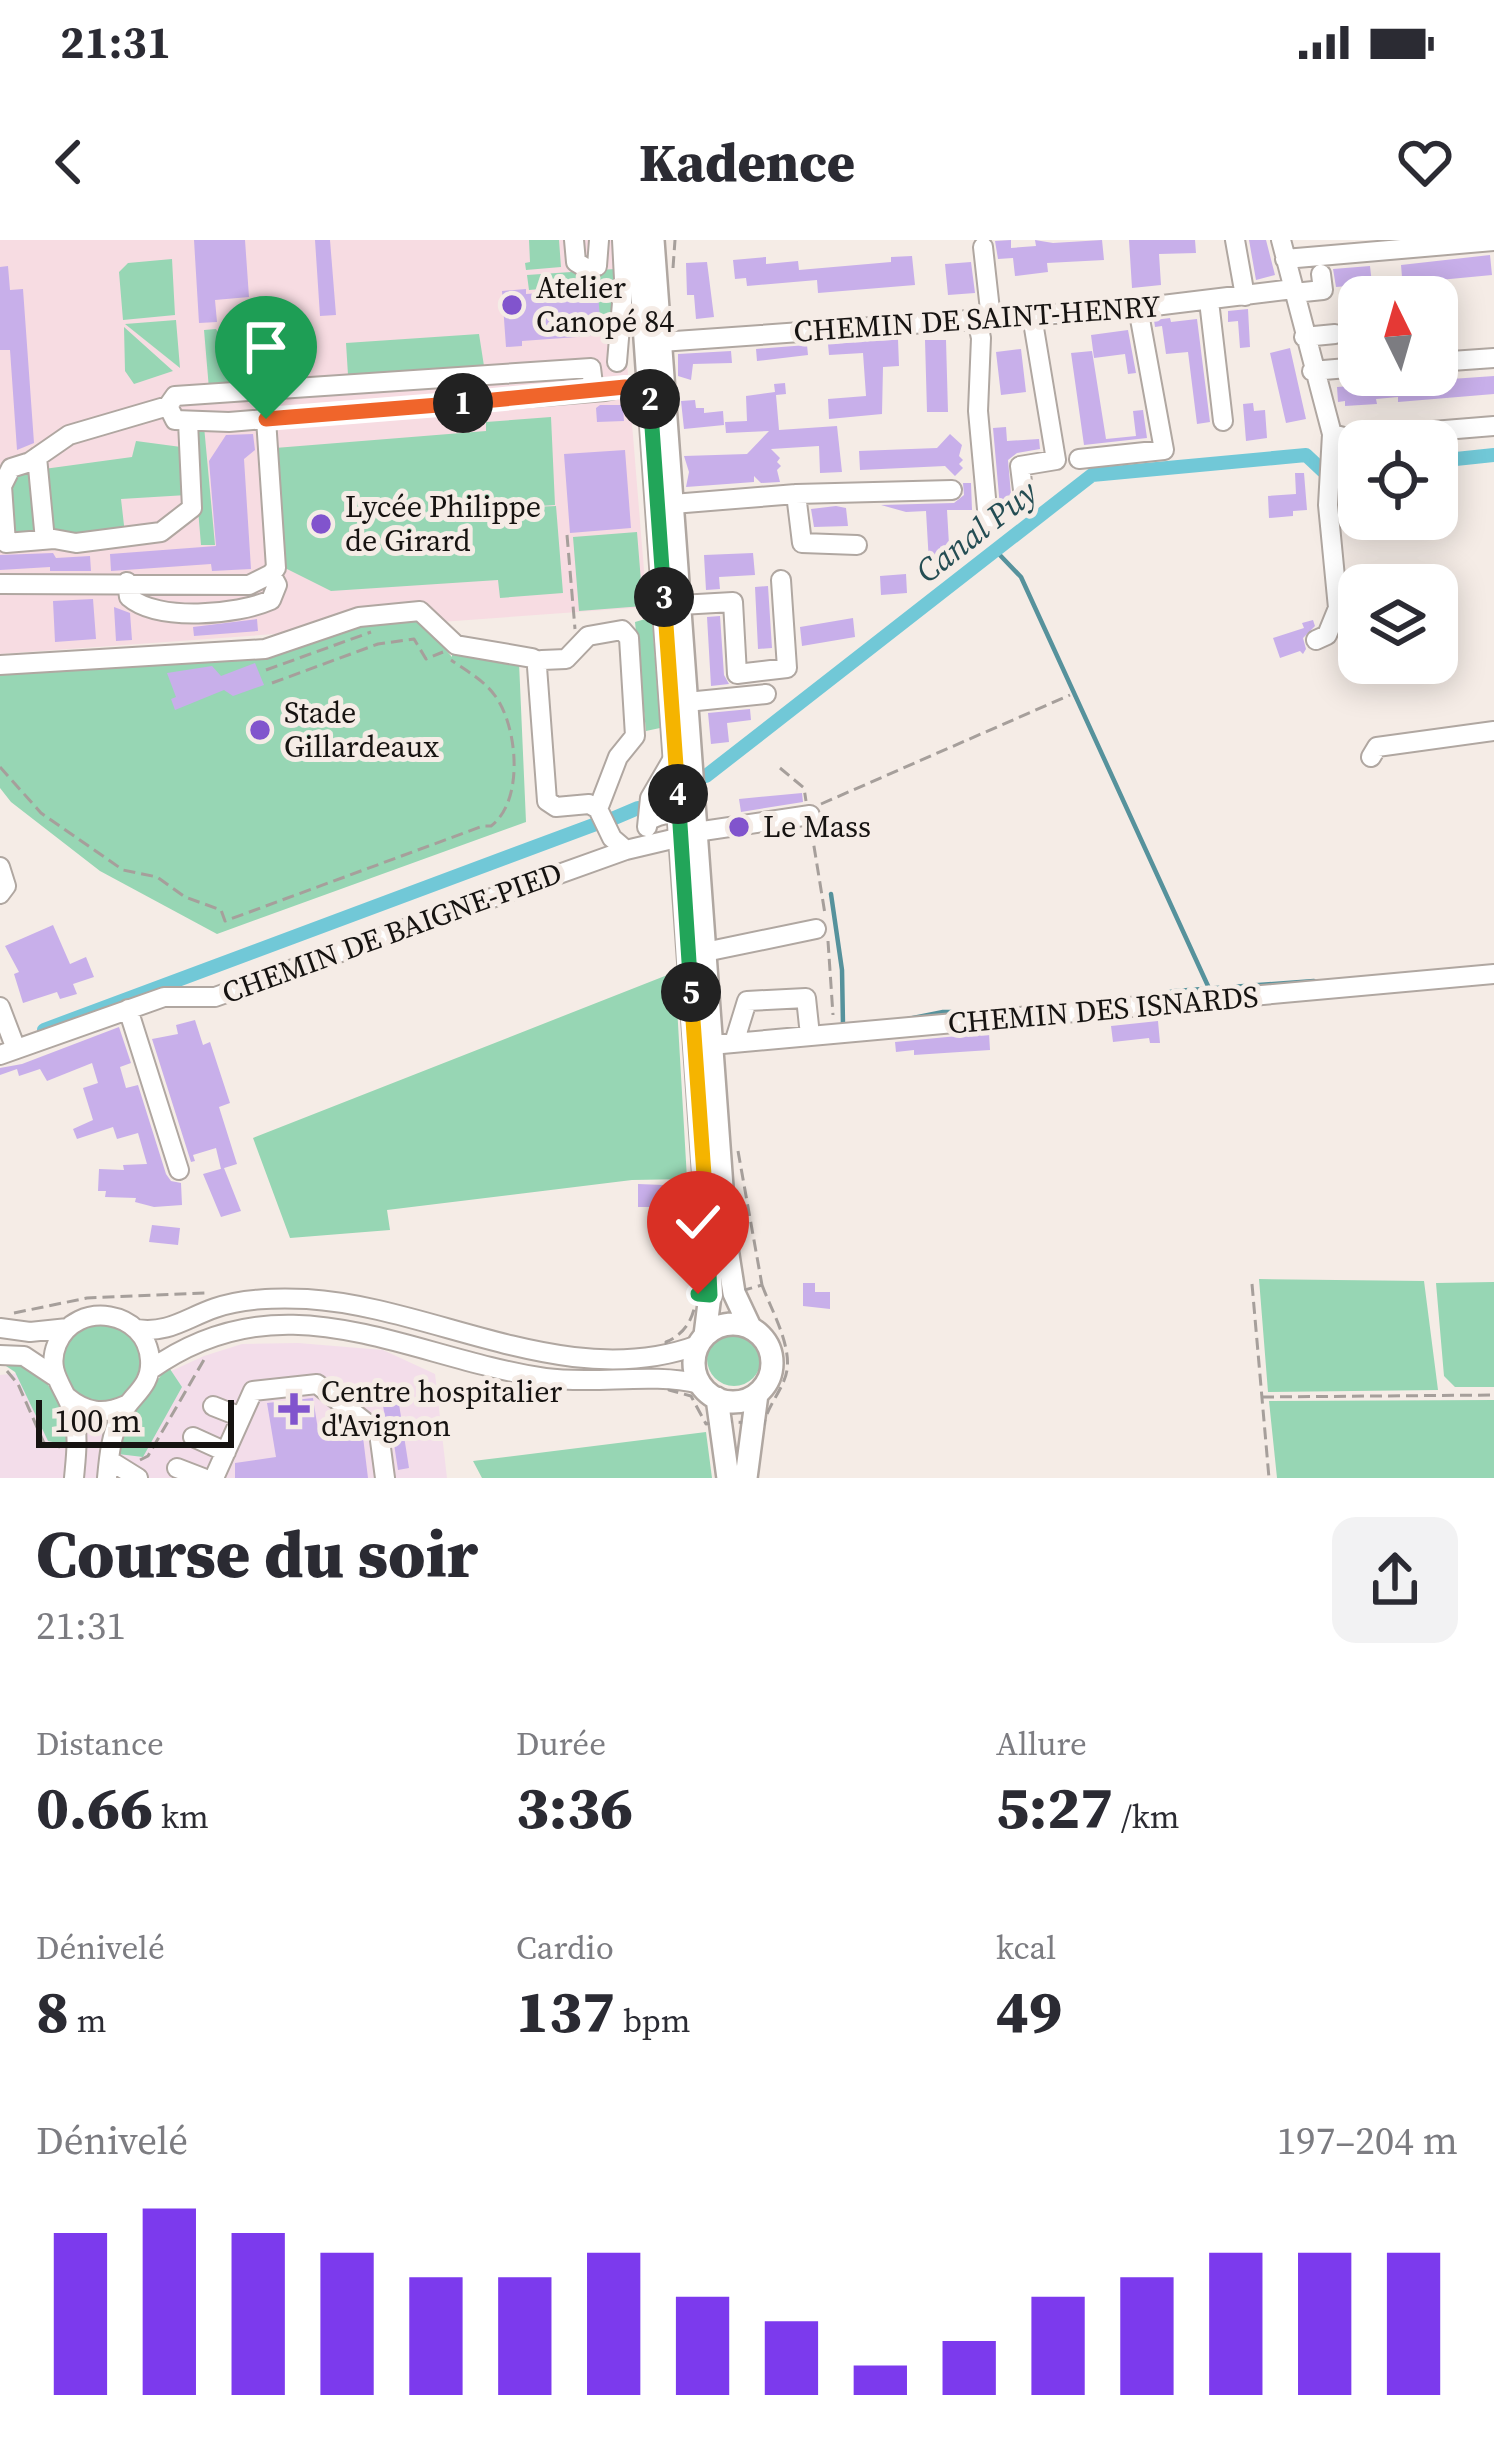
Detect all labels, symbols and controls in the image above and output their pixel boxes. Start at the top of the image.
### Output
text: 21:31 [60,11,171,73]
text: Kadence [639,125,855,199]
icon: back [36,129,102,195]
icon: heart [1392,129,1458,195]
place label: Atelier Canopé 84 [536,267,674,342]
north arrow [1338,276,1458,396]
map controls [1338,276,1458,684]
street label: CHEMIN DE SAINT-HENRY [792,285,1162,352]
marker: Atelier Canopé 84 [499,292,525,318]
pin [215,296,317,419]
icon: arrive [233,314,299,380]
pin: 2 [620,369,680,429]
pin: 1 [433,373,493,433]
text: 2 [641,376,659,421]
text: 1 [454,380,472,425]
button: locate [1338,420,1458,540]
water label: Canal Puy [906,469,1047,593]
place label: Lycée Philippe de Girard [345,486,541,561]
marker: Lycée Philippe de Girard [308,511,334,537]
button: layers [1338,564,1458,684]
pin: 3 [634,567,694,627]
text: 3 [655,574,673,619]
place label: Stade Gillardeaux [284,692,439,767]
marker: Stade Gillardeaux [247,717,273,743]
pin: 4 [648,764,708,824]
text: 4 [669,771,687,816]
place label: Le Mass [763,806,871,847]
marker: Le Mass [726,814,752,840]
street label: CHEMIN DE BAIGNE-PIED [216,852,567,1013]
pin: 5 [661,962,721,1022]
text: 5 [682,969,700,1014]
street label: CHEMIN DES ISNARDS [946,976,1260,1044]
pin [647,1171,749,1294]
icon: check [665,1189,731,1255]
place label: Centre hospitalier d'Avignon [321,1371,563,1446]
marker: Centre hospitalier d'Avignon [278,1393,310,1425]
scale bar [36,1394,234,1447]
text: 100 m [54,1398,141,1443]
text: Course du soir [36,1509,478,1599]
button: share [1332,1517,1458,1643]
text: 21:31 [36,1599,126,1652]
text: Distance [36,1721,164,1766]
text: Durée [516,1721,606,1766]
text: Allure [996,1721,1087,1766]
text: 0.66 [36,1766,153,1848]
text: 3:36 [516,1766,633,1848]
text: 5:27 [996,1766,1113,1848]
text: km [153,1794,209,1839]
text: /km [1113,1794,1180,1839]
text: Dénivelé [36,1925,165,1970]
text: Cardio [516,1925,614,1970]
text: kcal [996,1925,1056,1970]
text: 8 [36,1970,69,2052]
text: 137 [516,1970,615,2052]
text: 49 [996,1970,1062,2052]
text: m [69,1998,107,2043]
text: bpm [615,1998,691,2043]
text: Dénivelé [36,2114,188,2167]
text: 197–204 m [1277,2114,1458,2167]

